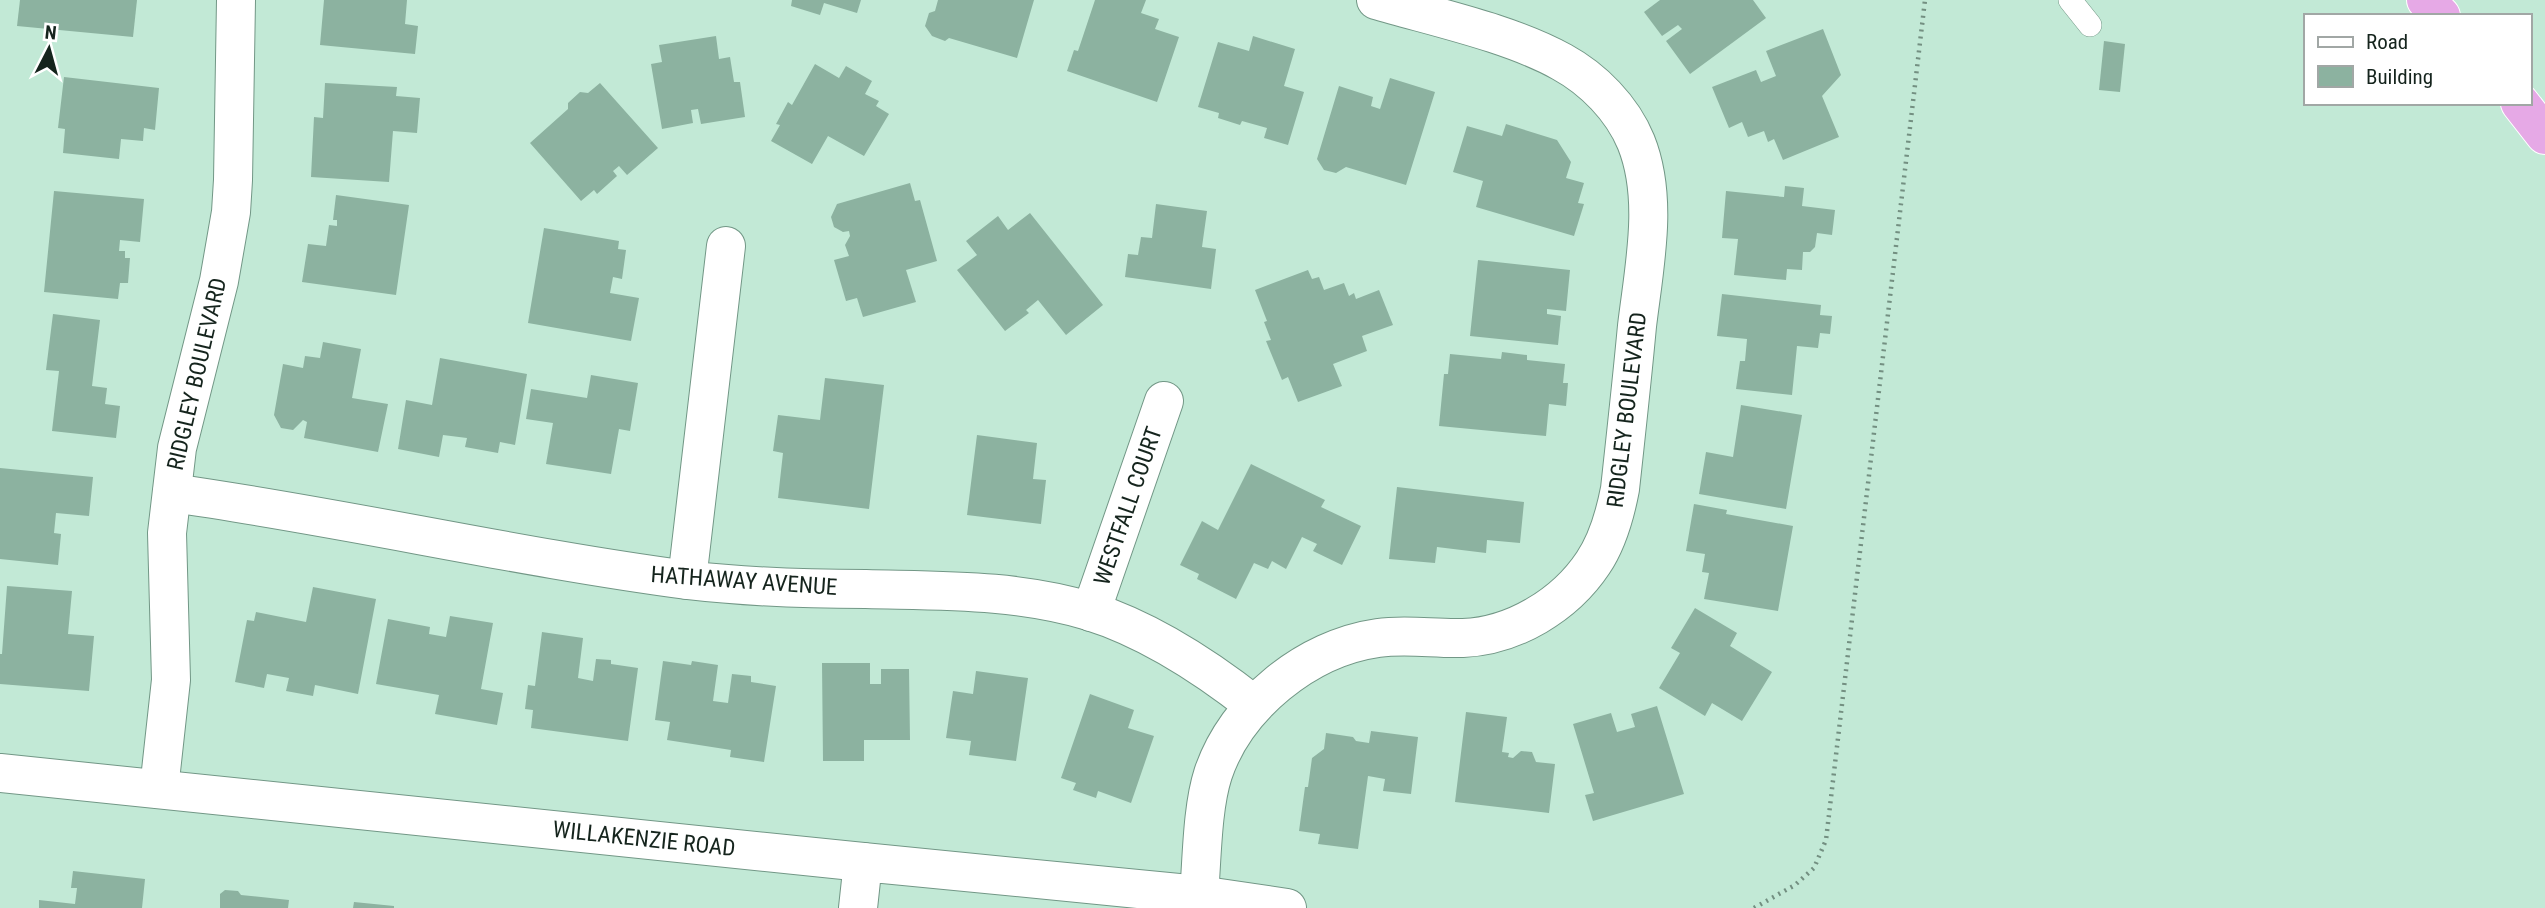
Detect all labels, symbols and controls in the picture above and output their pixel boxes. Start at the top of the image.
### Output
north arrow [14,14,84,84]
legend [2304,14,2531,105]
text: N [44,21,58,45]
text: Road [2366,30,2408,54]
text: Building [2366,65,2433,89]
street label: RIDGLEY BOULEVARD [162,275,232,473]
street label: RIDGLEY BOULEVARD [1602,311,1652,509]
street label: WESTFALL COURT [1088,423,1168,589]
street label: HATHAWAY AVENUE [650,561,838,601]
street label: WILLAKENZIE ROAD [551,816,737,862]

